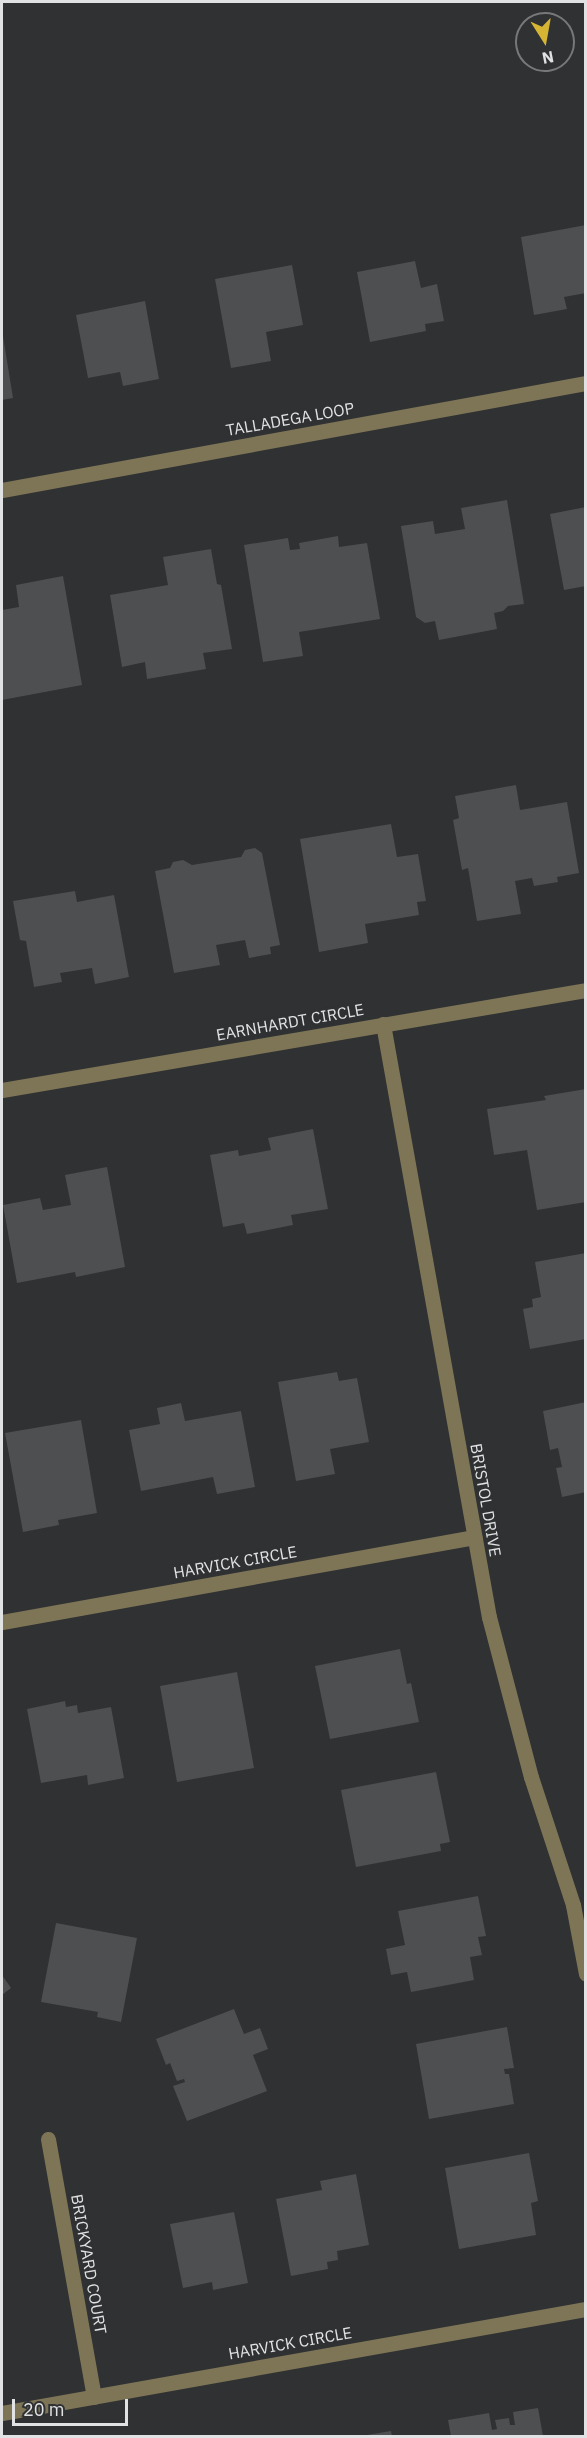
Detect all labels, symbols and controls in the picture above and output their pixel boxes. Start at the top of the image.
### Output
north arrow [515,12,575,72]
text: N [540,47,556,69]
street label: TALLADEGA LOOP [224,398,356,440]
street label: EARNHARDT CIRCLE [215,1000,365,1044]
street label: BRISTOL DRIVE [467,1442,505,1558]
street label: HARVICK CIRCLE [172,1542,298,1582]
street label: BRICKYARD COURT [67,2193,111,2335]
street label: HARVICK CIRCLE [227,2323,353,2363]
scale bar [15,2387,130,2425]
text: 20 m [23,2398,65,2421]

